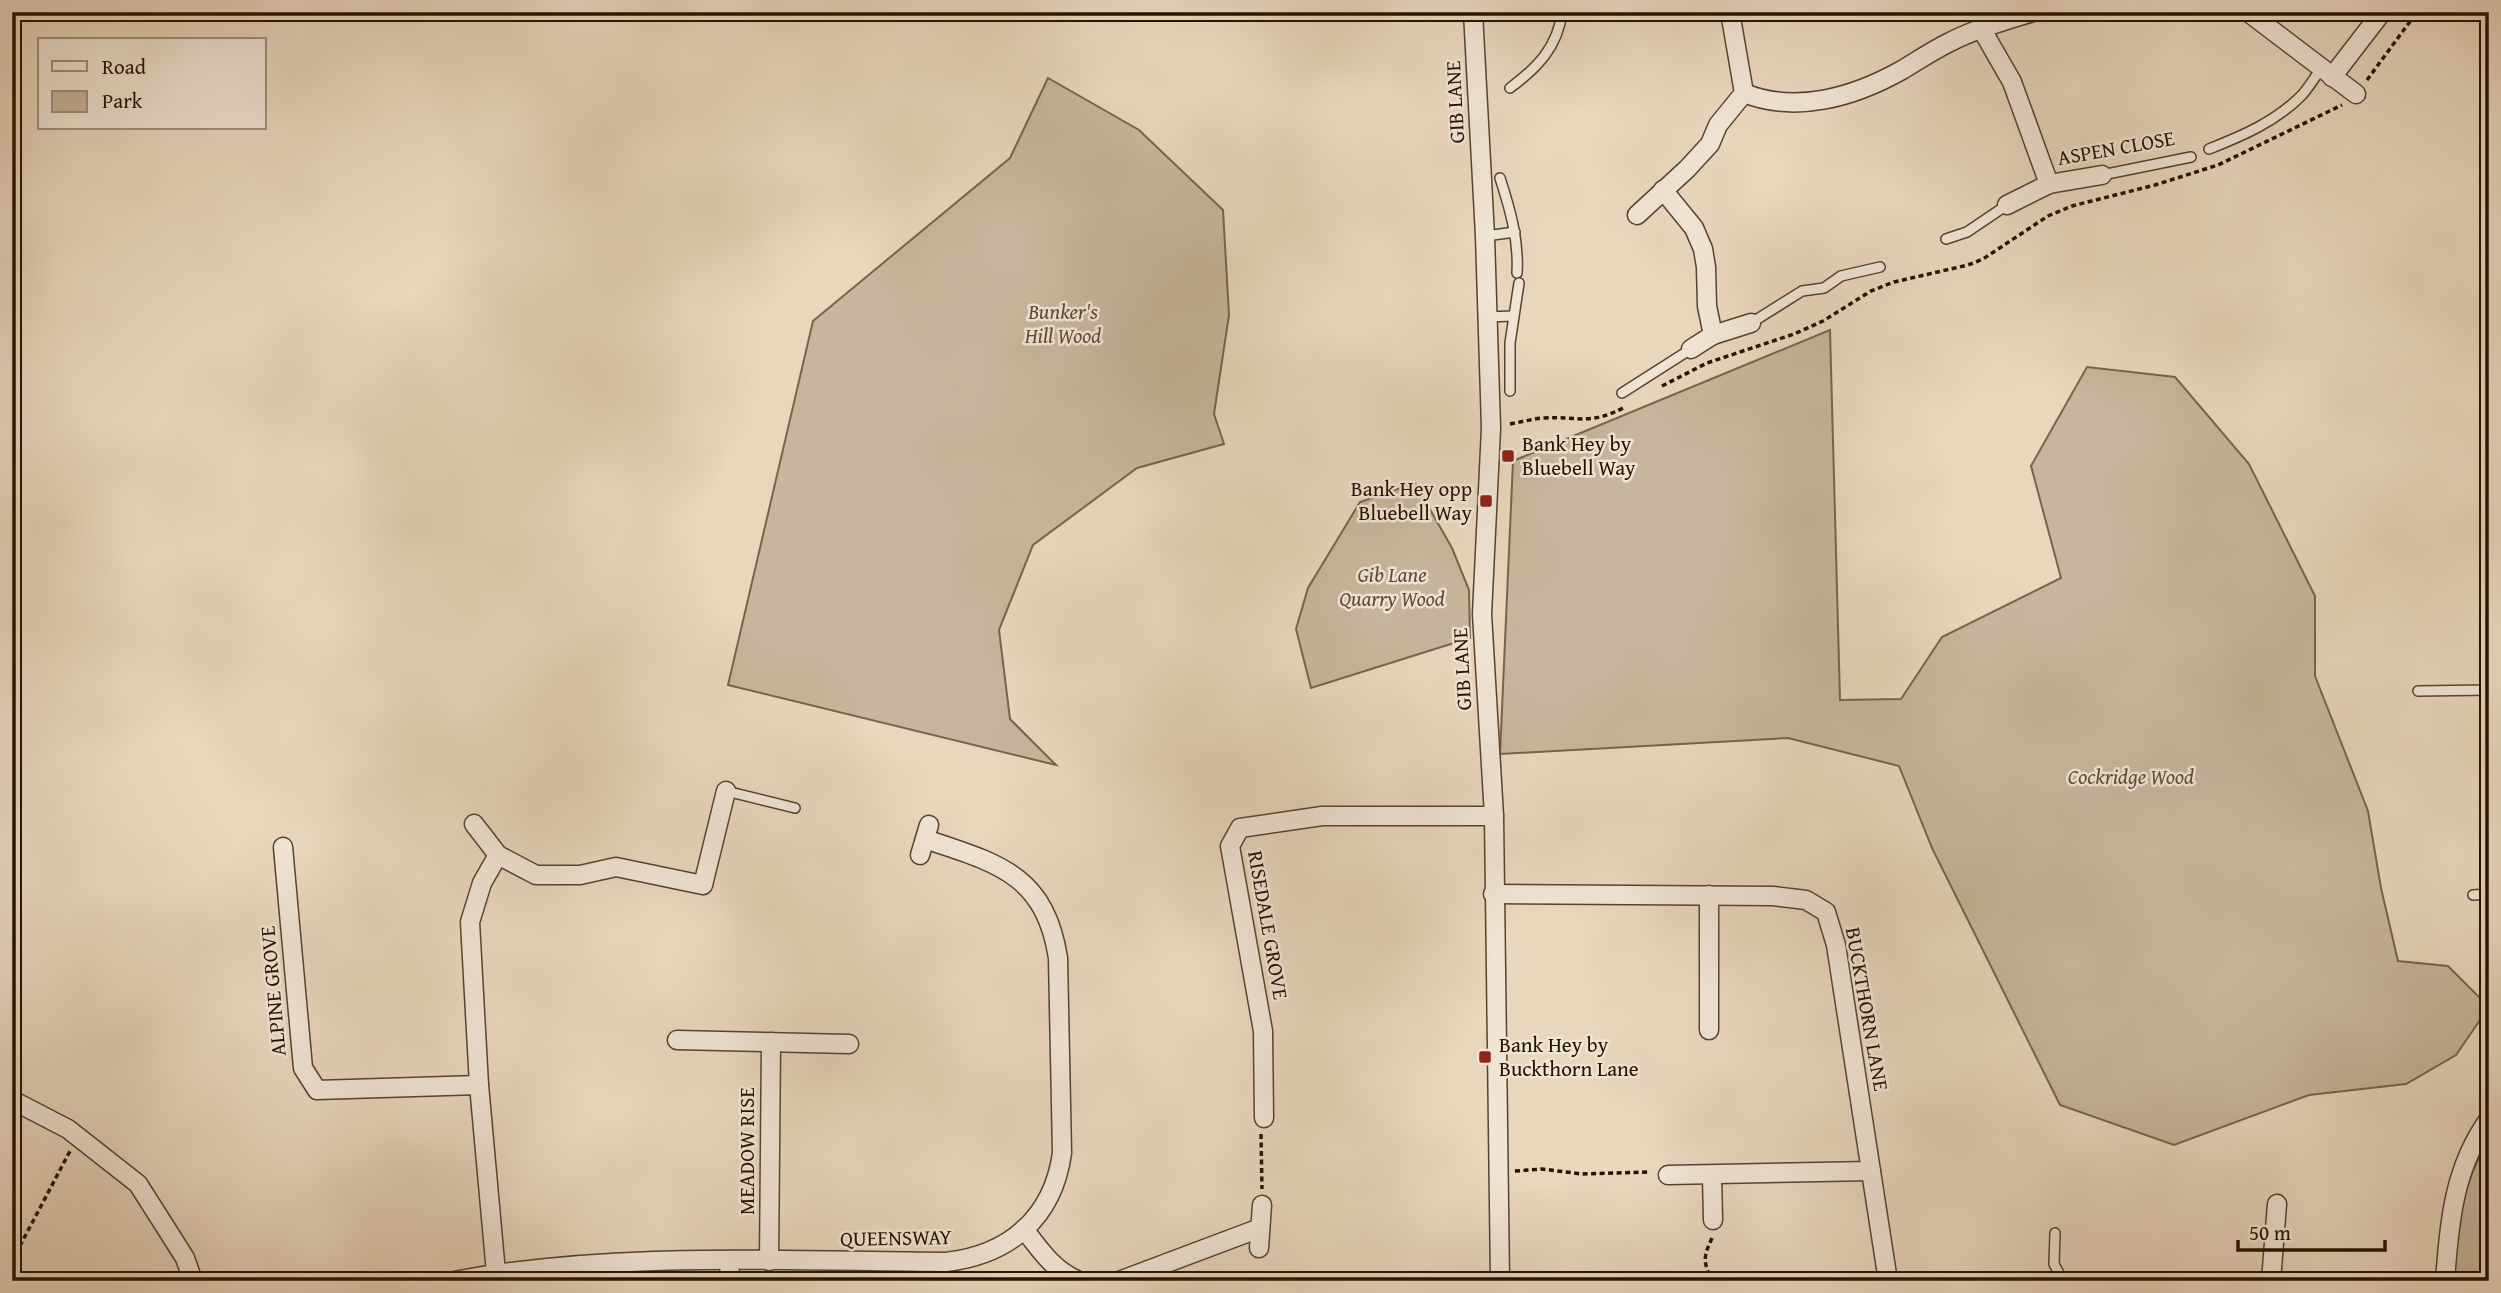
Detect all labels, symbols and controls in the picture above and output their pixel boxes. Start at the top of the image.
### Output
legend [38,38,266,130]
text: Road [102,51,147,82]
street label: GIB LANE [1437,60,1472,144]
text: Park [102,85,143,116]
street label: ASPEN CLOSE [2055,122,2177,173]
park label: Bunker's Hill Wood [1024,296,1101,351]
place label: Bank Hey by Bluebell Way [1522,428,1636,483]
marker: Bank Hey by Bluebell Way [1500,448,1516,464]
place label: Bank Hey opp Bluebell Way [1351,473,1473,528]
marker: Bank Hey opp Bluebell Way [1478,493,1494,509]
park label: Gib Lane Quarry Wood [1339,559,1445,614]
street label: GIB LANE [1444,627,1479,711]
park label: Cockridge Wood [2068,761,2194,792]
street label: RISEDALE GROVE [1240,848,1297,1002]
street label: ALPINE GROVE [251,924,294,1057]
street label: BUCKTHORN LANE [1838,925,1897,1094]
place label: Bank Hey by Buckthorn Lane [1499,1029,1639,1084]
marker: Bank Hey by Buckthorn Lane [1477,1049,1493,1065]
street label: MEADOW RISE [731,1087,762,1215]
scale bar [2238,1209,2386,1253]
text: 50 m [2249,1217,2291,1248]
street label: QUEENSWAY [840,1221,952,1254]

